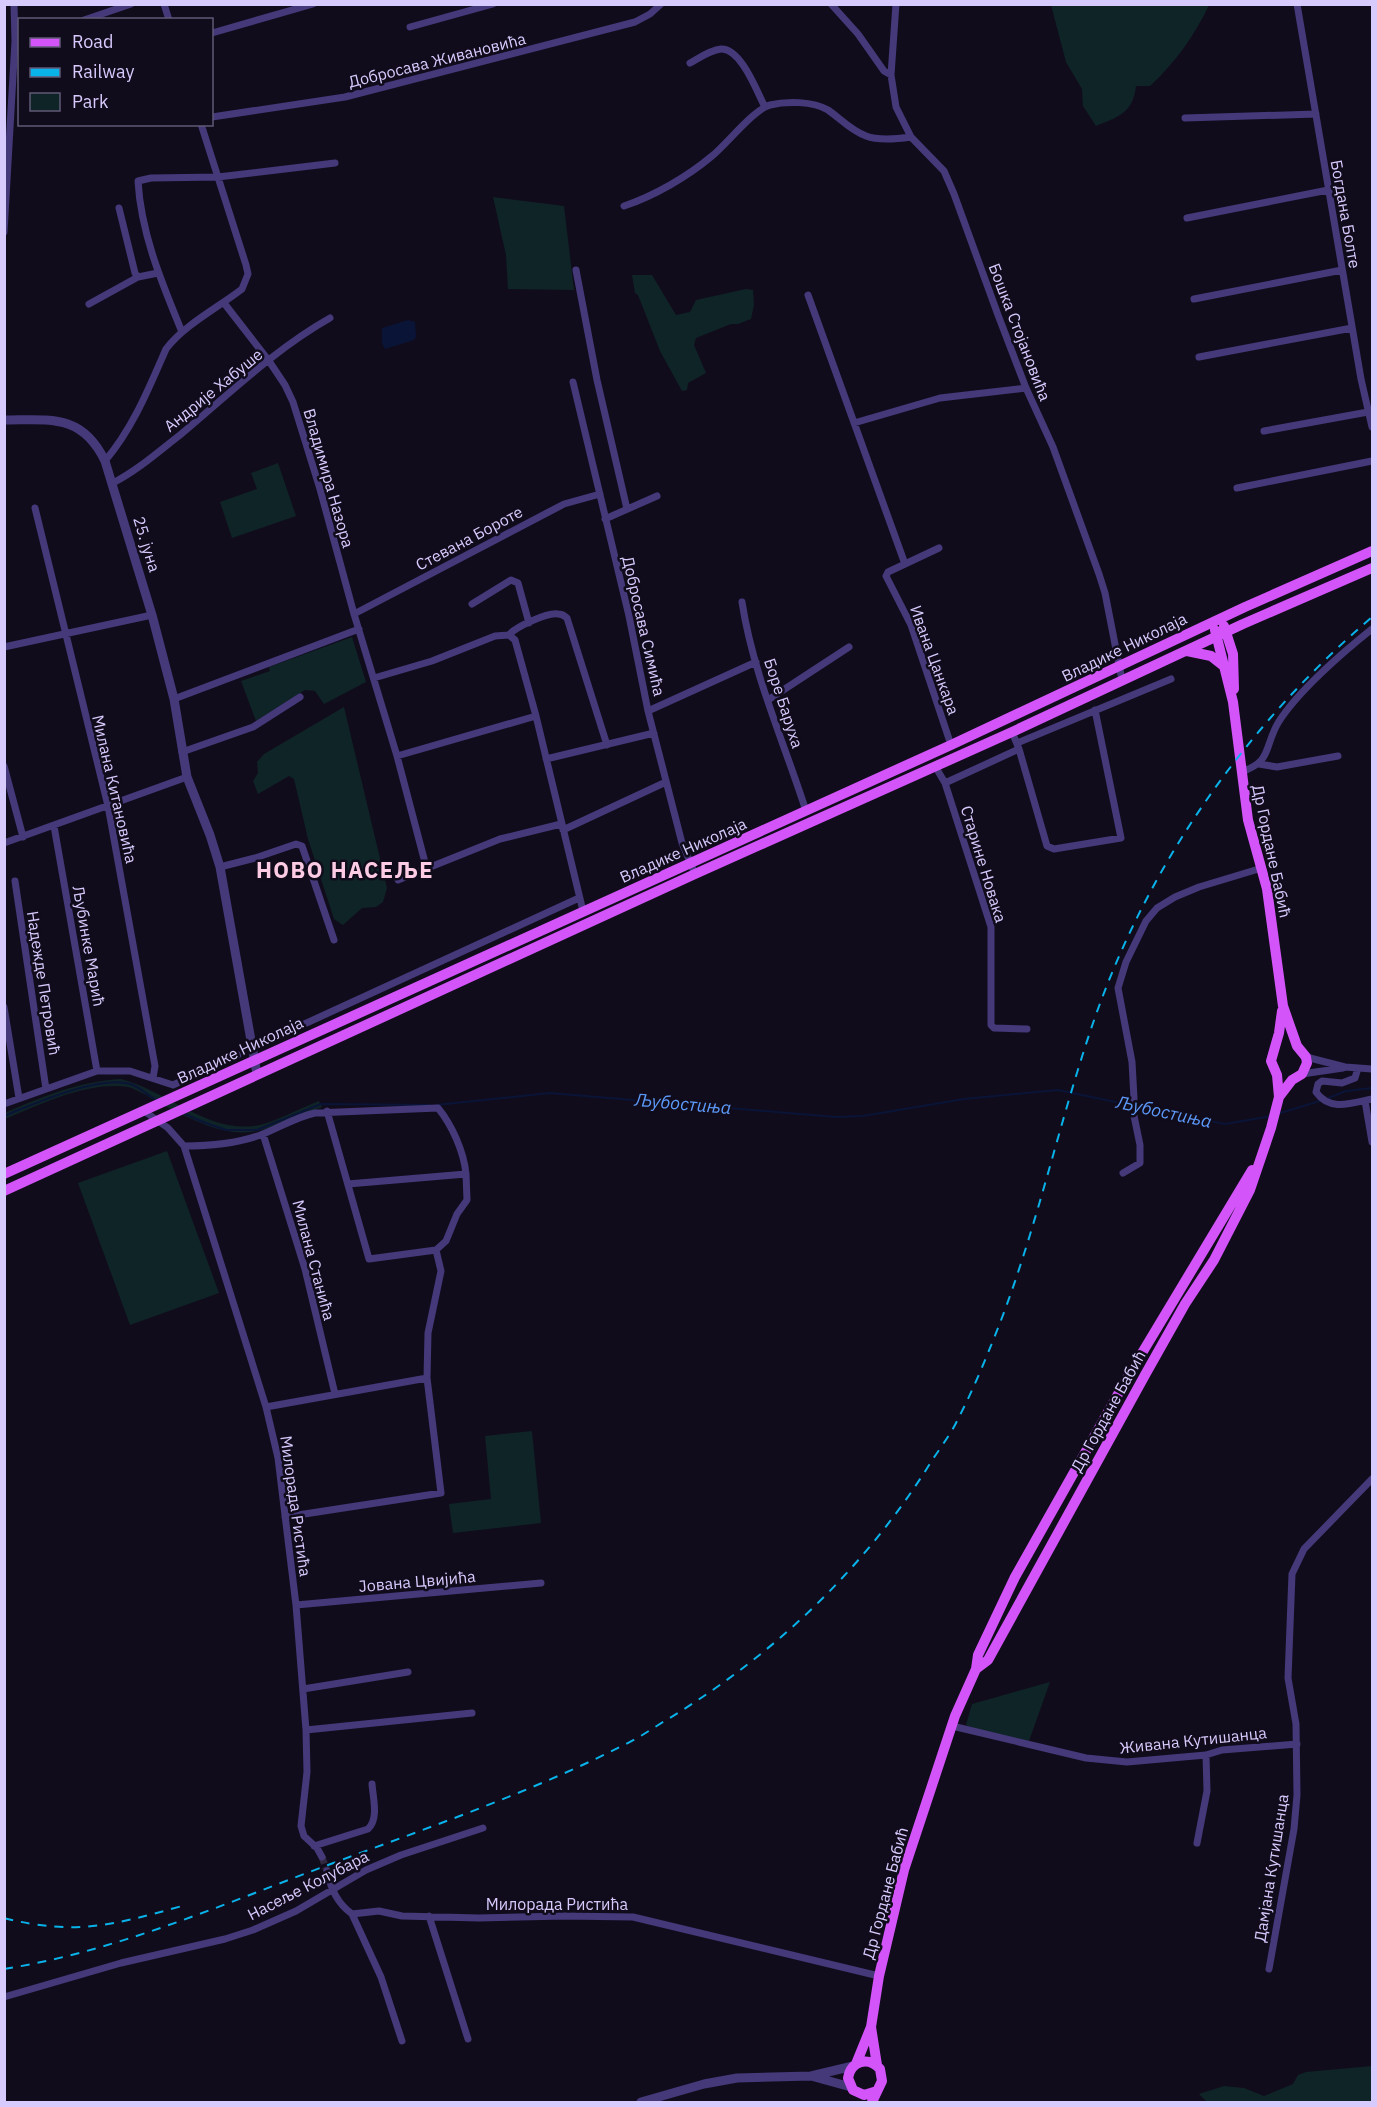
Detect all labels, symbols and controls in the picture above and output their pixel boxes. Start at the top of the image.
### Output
legend [18,18,213,126]
street label: Добросава Живановића [346,28,528,92]
text: Road [72,30,113,53]
text: Railway [72,60,134,83]
text: Park [72,90,109,113]
street label: Богдана Болте [1327,158,1365,270]
street label: Бошка Стојановића [985,260,1056,404]
street label: Андрије Хабуше [160,344,267,436]
street label: Владимира Назора [300,406,359,550]
street label: Стевана Бороте [412,501,526,575]
street label: 25. јуна [129,514,165,575]
street label: Добросава Симића [618,554,670,698]
street label: Ивана Цанкара [906,603,964,718]
street label: Владике Николаја [1058,608,1190,686]
street label: Боре Баруха [760,655,808,751]
street label: Милана Китановића [88,713,142,866]
street label: Др Гордане Бабић [1248,783,1296,919]
street label: Старине Новака [957,803,1011,925]
street label: Владике Николаја [616,813,750,887]
district label: НОВО НАСЕЉЕ [256,855,434,884]
street label: Љубинке Марић [69,884,109,1008]
street label: Надежде Петровић [23,909,65,1057]
street label: Владике Николаја [174,1012,307,1088]
water label: Љубостиња [633,1088,732,1119]
water label: Љубостиња [1113,1090,1214,1133]
street label: Милана Станића [288,1198,340,1323]
street label: Др Гордане Бабић [1066,1347,1150,1475]
street label: Милорада Ристића [276,1434,316,1578]
street label: Јована Цвијића [358,1566,477,1596]
street label: Живана Кутишанца [1118,1722,1268,1758]
street label: Дамјана Кутишанца [1249,1792,1293,1943]
street label: Др Гордане Бабић [858,1825,912,1961]
street label: Насеље Колубара [244,1846,372,1924]
street label: Милорада Ристића [486,1894,629,1914]

